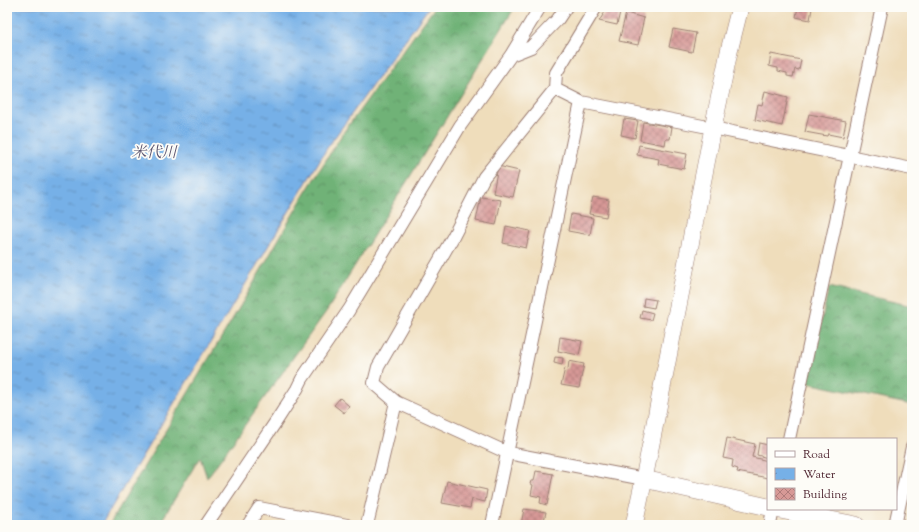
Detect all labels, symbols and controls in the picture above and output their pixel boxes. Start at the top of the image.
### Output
water label: 米代川 [131,143,178,164]
legend [767,438,897,510]
text: Road [803,446,830,464]
text: Water [803,466,836,484]
text: Building [803,486,847,504]

